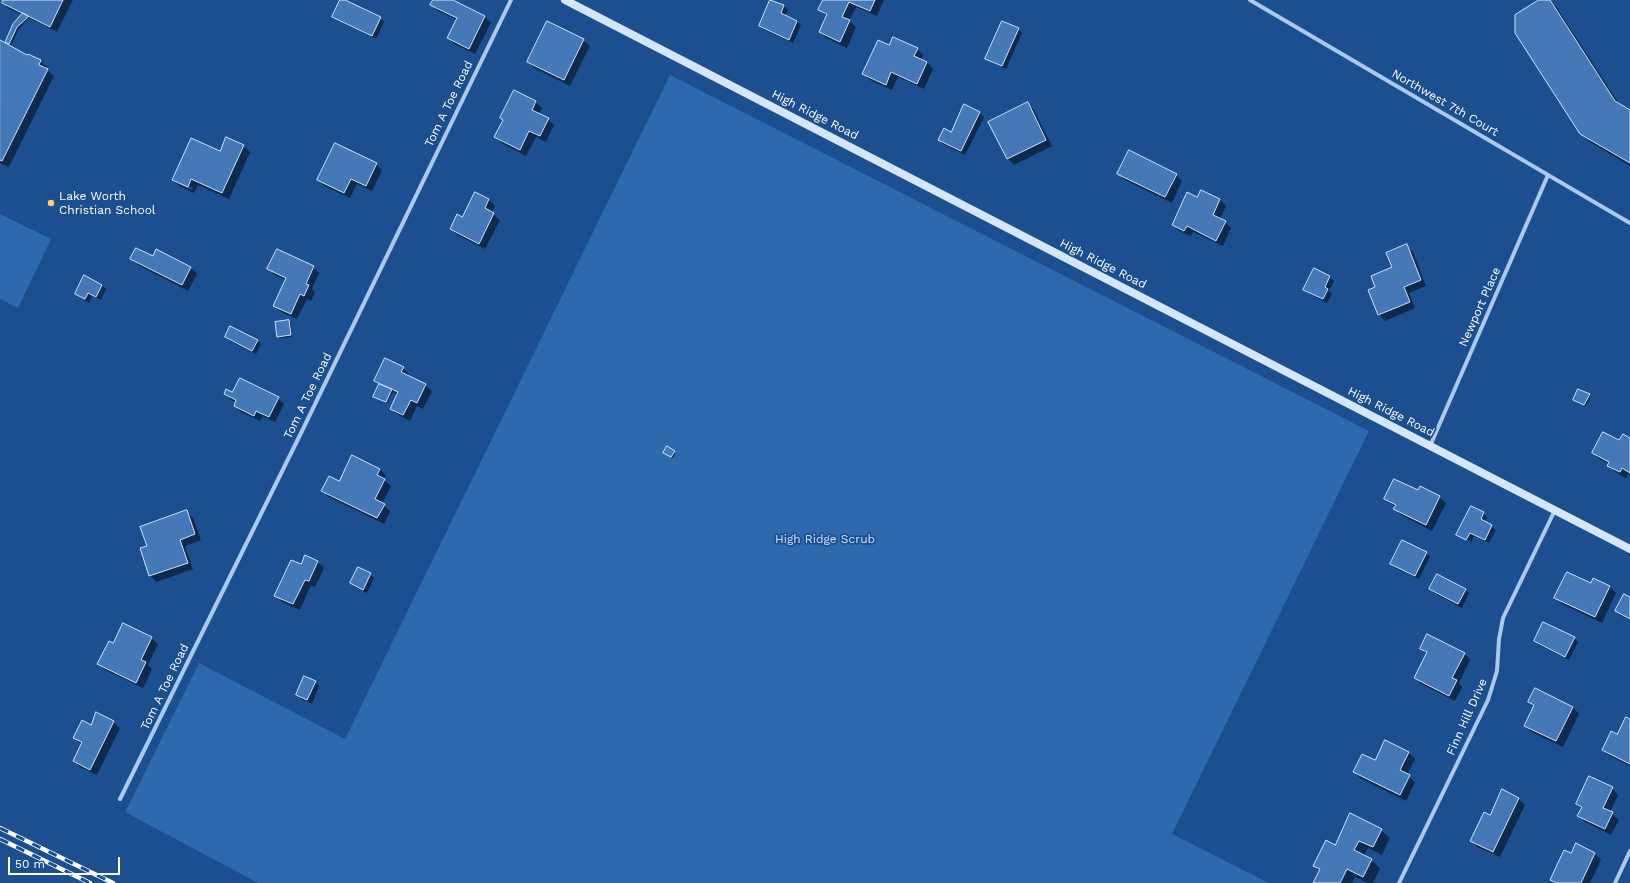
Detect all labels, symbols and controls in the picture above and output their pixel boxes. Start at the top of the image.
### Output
street label: Tom A Toe Road [422,59,476,149]
street label: Northwest 7th Court [1389,67,1501,139]
street label: High Ridge Road [769,87,861,143]
place label: Lake Worth Christian School [59,189,156,217]
marker: Lake Worth Christian School [46,198,56,208]
street label: High Ridge Road [1057,236,1149,292]
street label: Newport Place [1456,265,1504,349]
street label: Tom A Toe Road [281,351,335,441]
street label: High Ridge Road [1345,384,1437,440]
park label: High Ridge Scrub [775,532,875,546]
street label: Tom A Toe Road [138,642,192,732]
street label: Finn Hill Drive [1444,676,1490,758]
scale bar [10,849,122,875]
text: 50 m [15,857,45,871]

